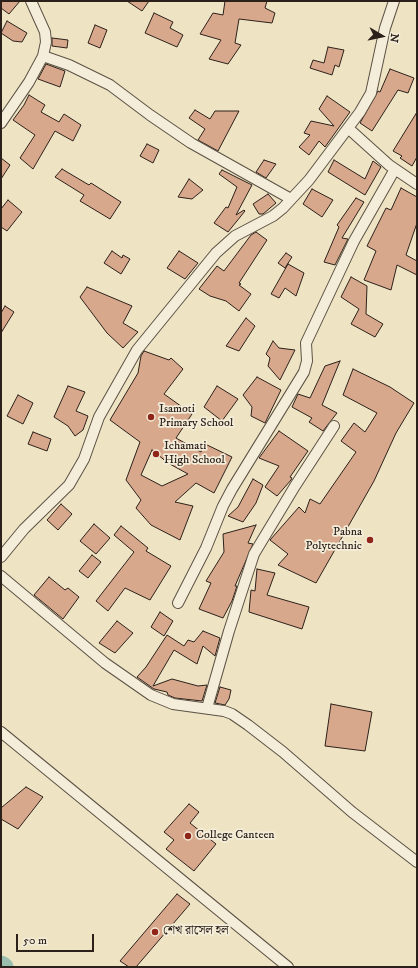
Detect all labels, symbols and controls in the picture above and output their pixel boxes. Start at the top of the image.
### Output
north arrow [362,16,402,56]
text: N [386,32,401,43]
place label: Isamoti Primary School [159,403,233,431]
marker: Isamoti Primary School [146,412,156,422]
place label: Ichamati High School [164,440,225,468]
marker: Ichamati High School [151,449,161,459]
place label: Pabna Polytechnic [306,526,362,554]
marker: Pabna Polytechnic [365,535,375,545]
place label: College Canteen [196,829,275,843]
marker: College Canteen [183,831,193,841]
place label: শেখ রাসেল হল [163,925,229,939]
scale bar [18,926,96,952]
marker: শেখ রাসেল হল [150,927,160,937]
text: 50 m [23,933,47,948]

